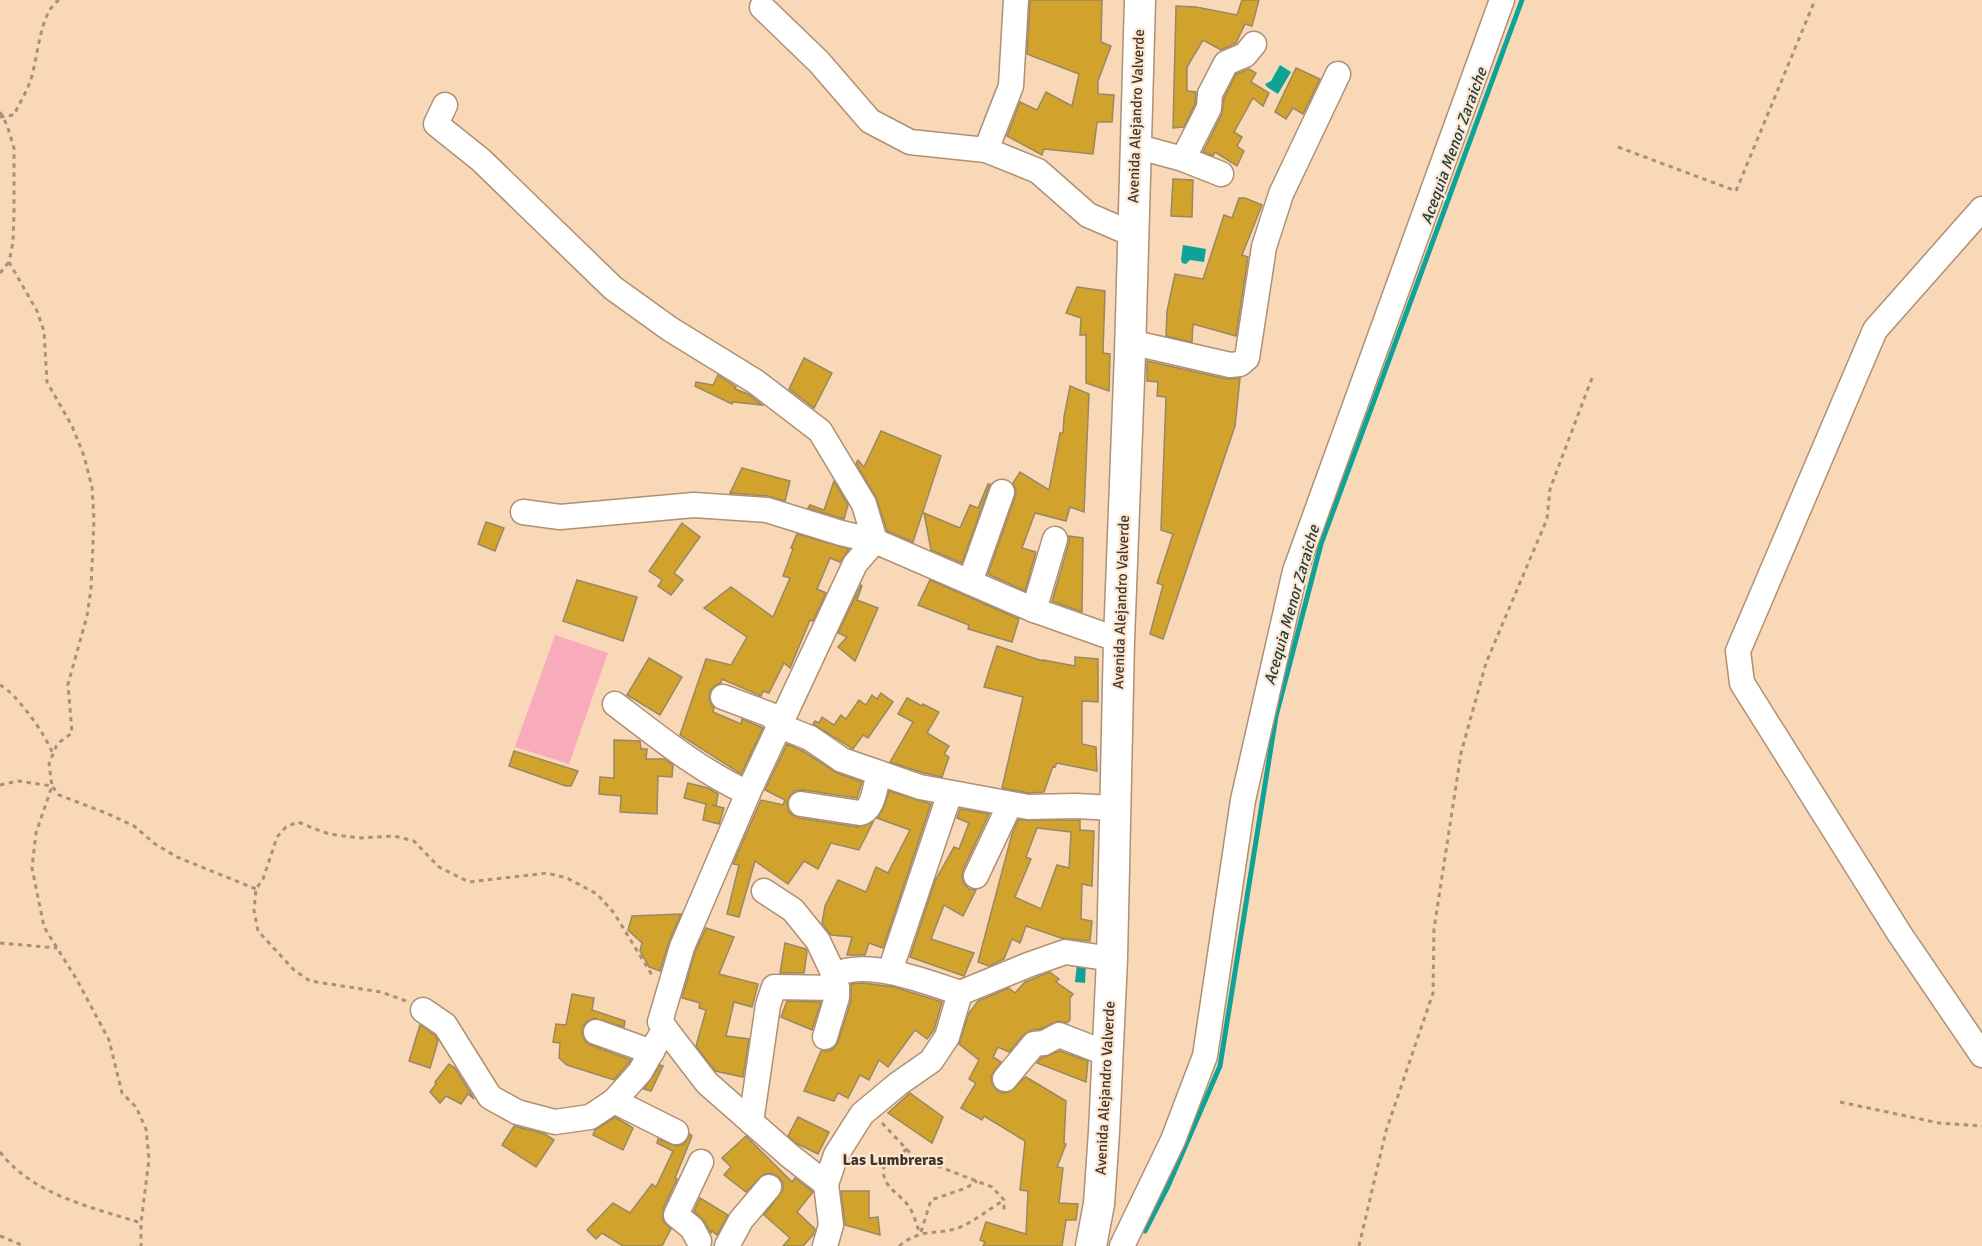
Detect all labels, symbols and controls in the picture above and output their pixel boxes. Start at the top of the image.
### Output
street label: Avenida Alejandro Valverde [1124,29,1148,203]
water label: Acequia Menor Zaraiche [1416,64,1492,227]
street label: Avenida Alejandro Valverde [1109,515,1133,689]
water label: Acequia Menor Zaraiche [1260,522,1325,687]
street label: Avenida Alejandro Valverde [1091,1001,1119,1175]
district label: Las Lumbreras [842,1150,944,1170]

